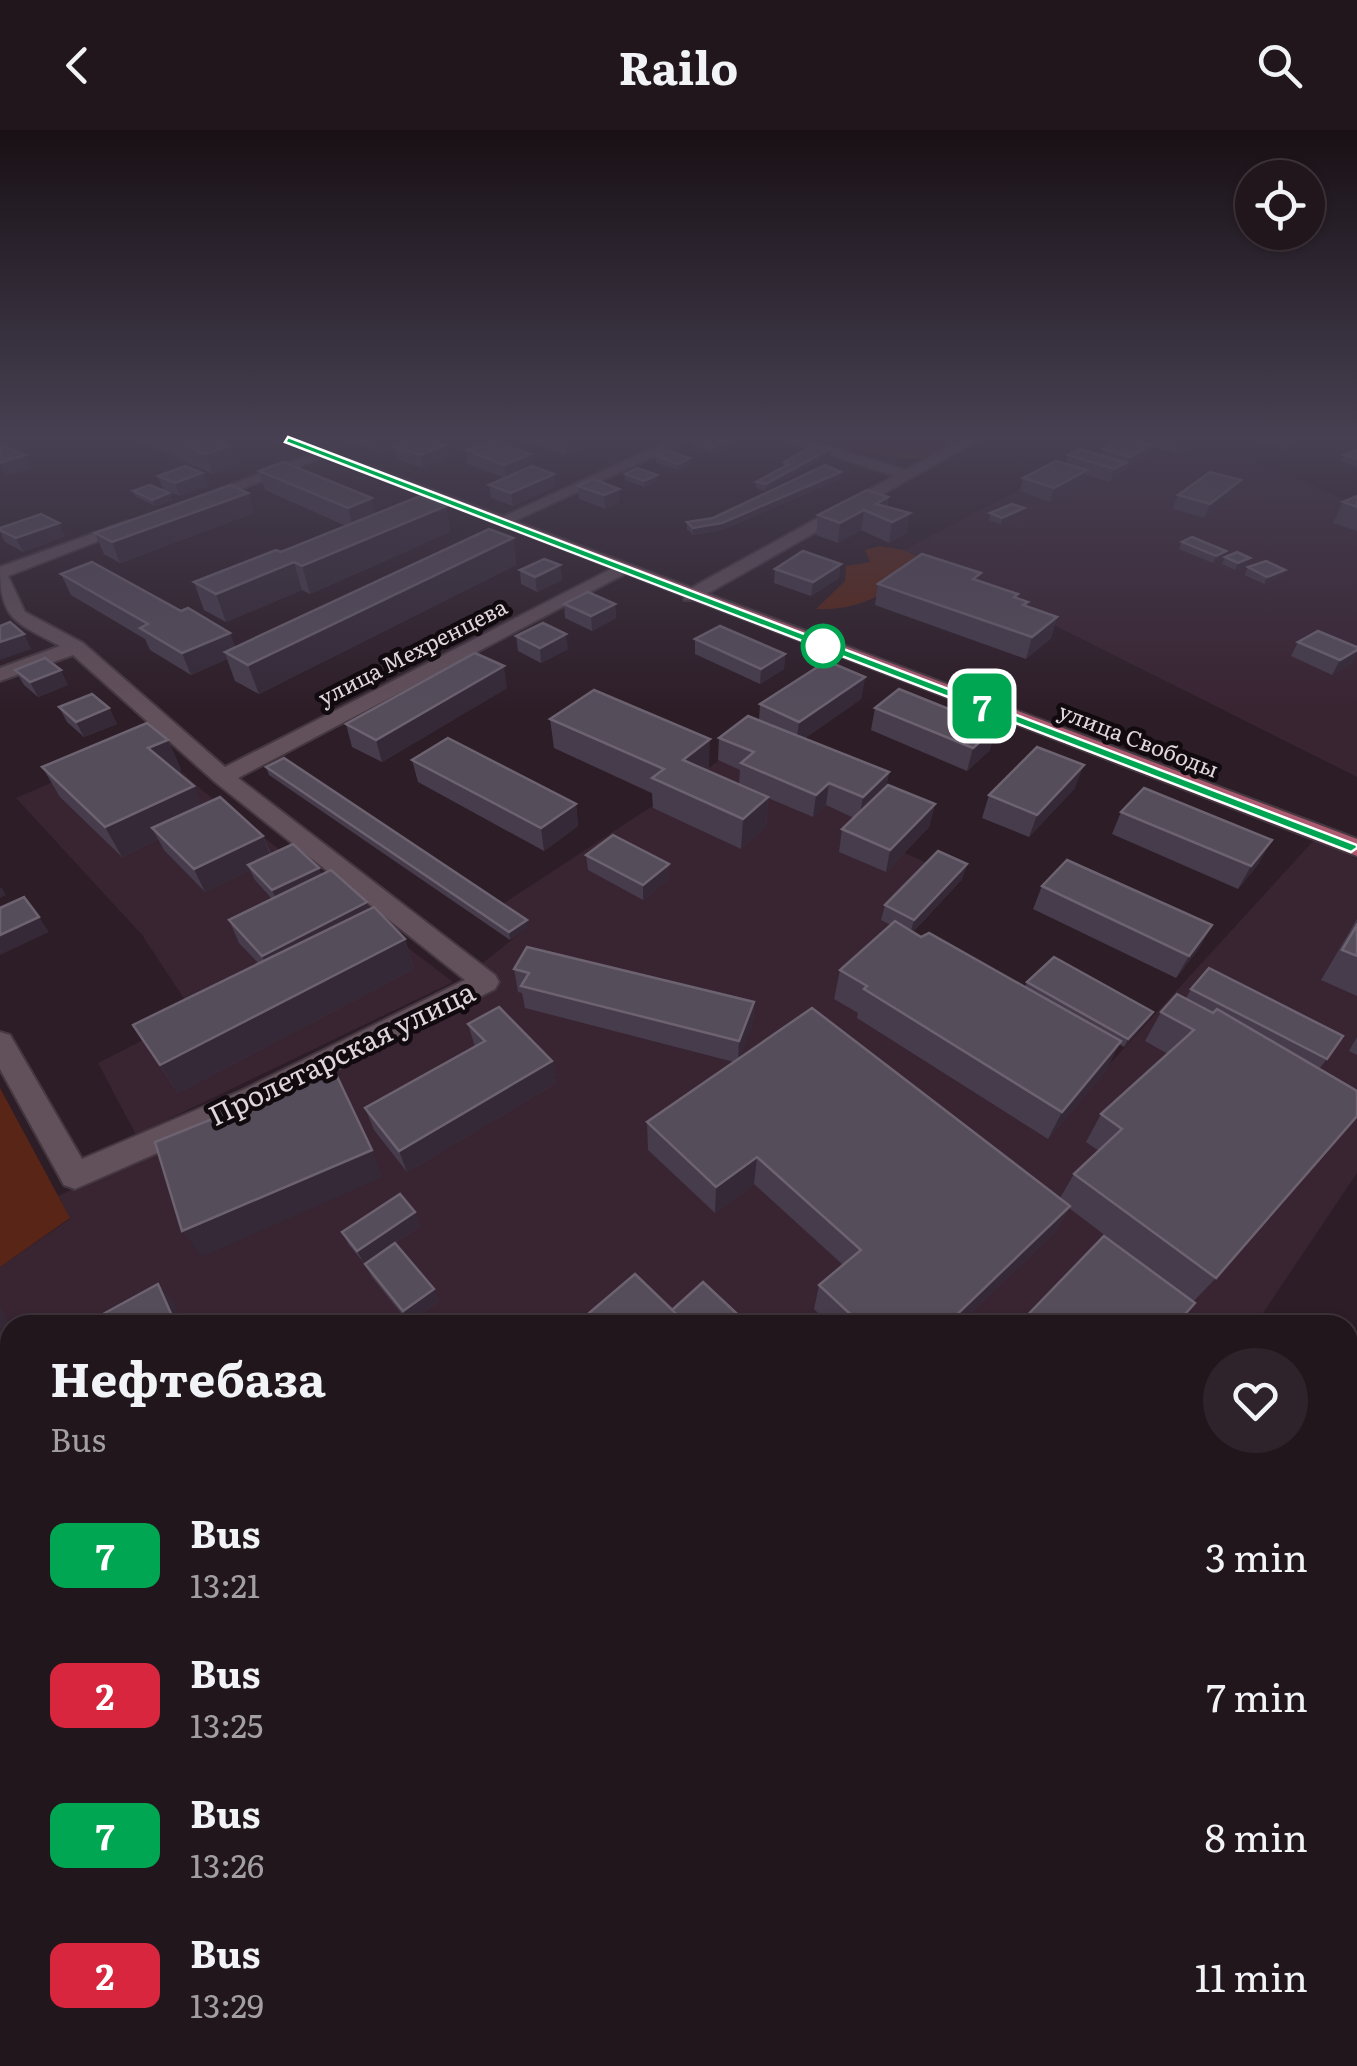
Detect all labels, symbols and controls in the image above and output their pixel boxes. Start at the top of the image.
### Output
text: Railo [619,32,738,99]
icon: back [50,38,105,93]
icon: search [1252,38,1307,93]
map controls [1235,160,1325,250]
button: locate [1235,160,1325,250]
street label: улица Мехренцева [312,589,512,713]
unlabelled marker [802,625,844,667]
line badge: 7 [950,674,1014,738]
text: 7 [972,680,992,732]
street label: улица Свободы [1054,693,1224,785]
street label: Пролетарская улица [201,969,481,1135]
text: Нефтебаза [50,1341,326,1412]
button: heart [1203,1348,1308,1453]
text: Bus [50,1414,106,1462]
text: Bus [190,1503,261,1560]
text: 3 min [1205,1527,1308,1584]
text: 7 [95,1529,115,1581]
text: 13:21 [190,1560,260,1608]
text: Bus [190,1643,261,1700]
text: 7 min [1206,1667,1308,1724]
text: 2 [96,1669,114,1721]
text: 13:25 [190,1700,263,1748]
text: Bus [190,1783,261,1840]
text: 8 min [1205,1807,1308,1864]
text: 7 [95,1809,115,1861]
text: 13:26 [190,1840,264,1888]
text: Bus [190,1923,261,1980]
text: 11 min [1195,1947,1308,2004]
text: 2 [96,1949,114,2001]
text: 13:29 [190,1980,264,2028]

